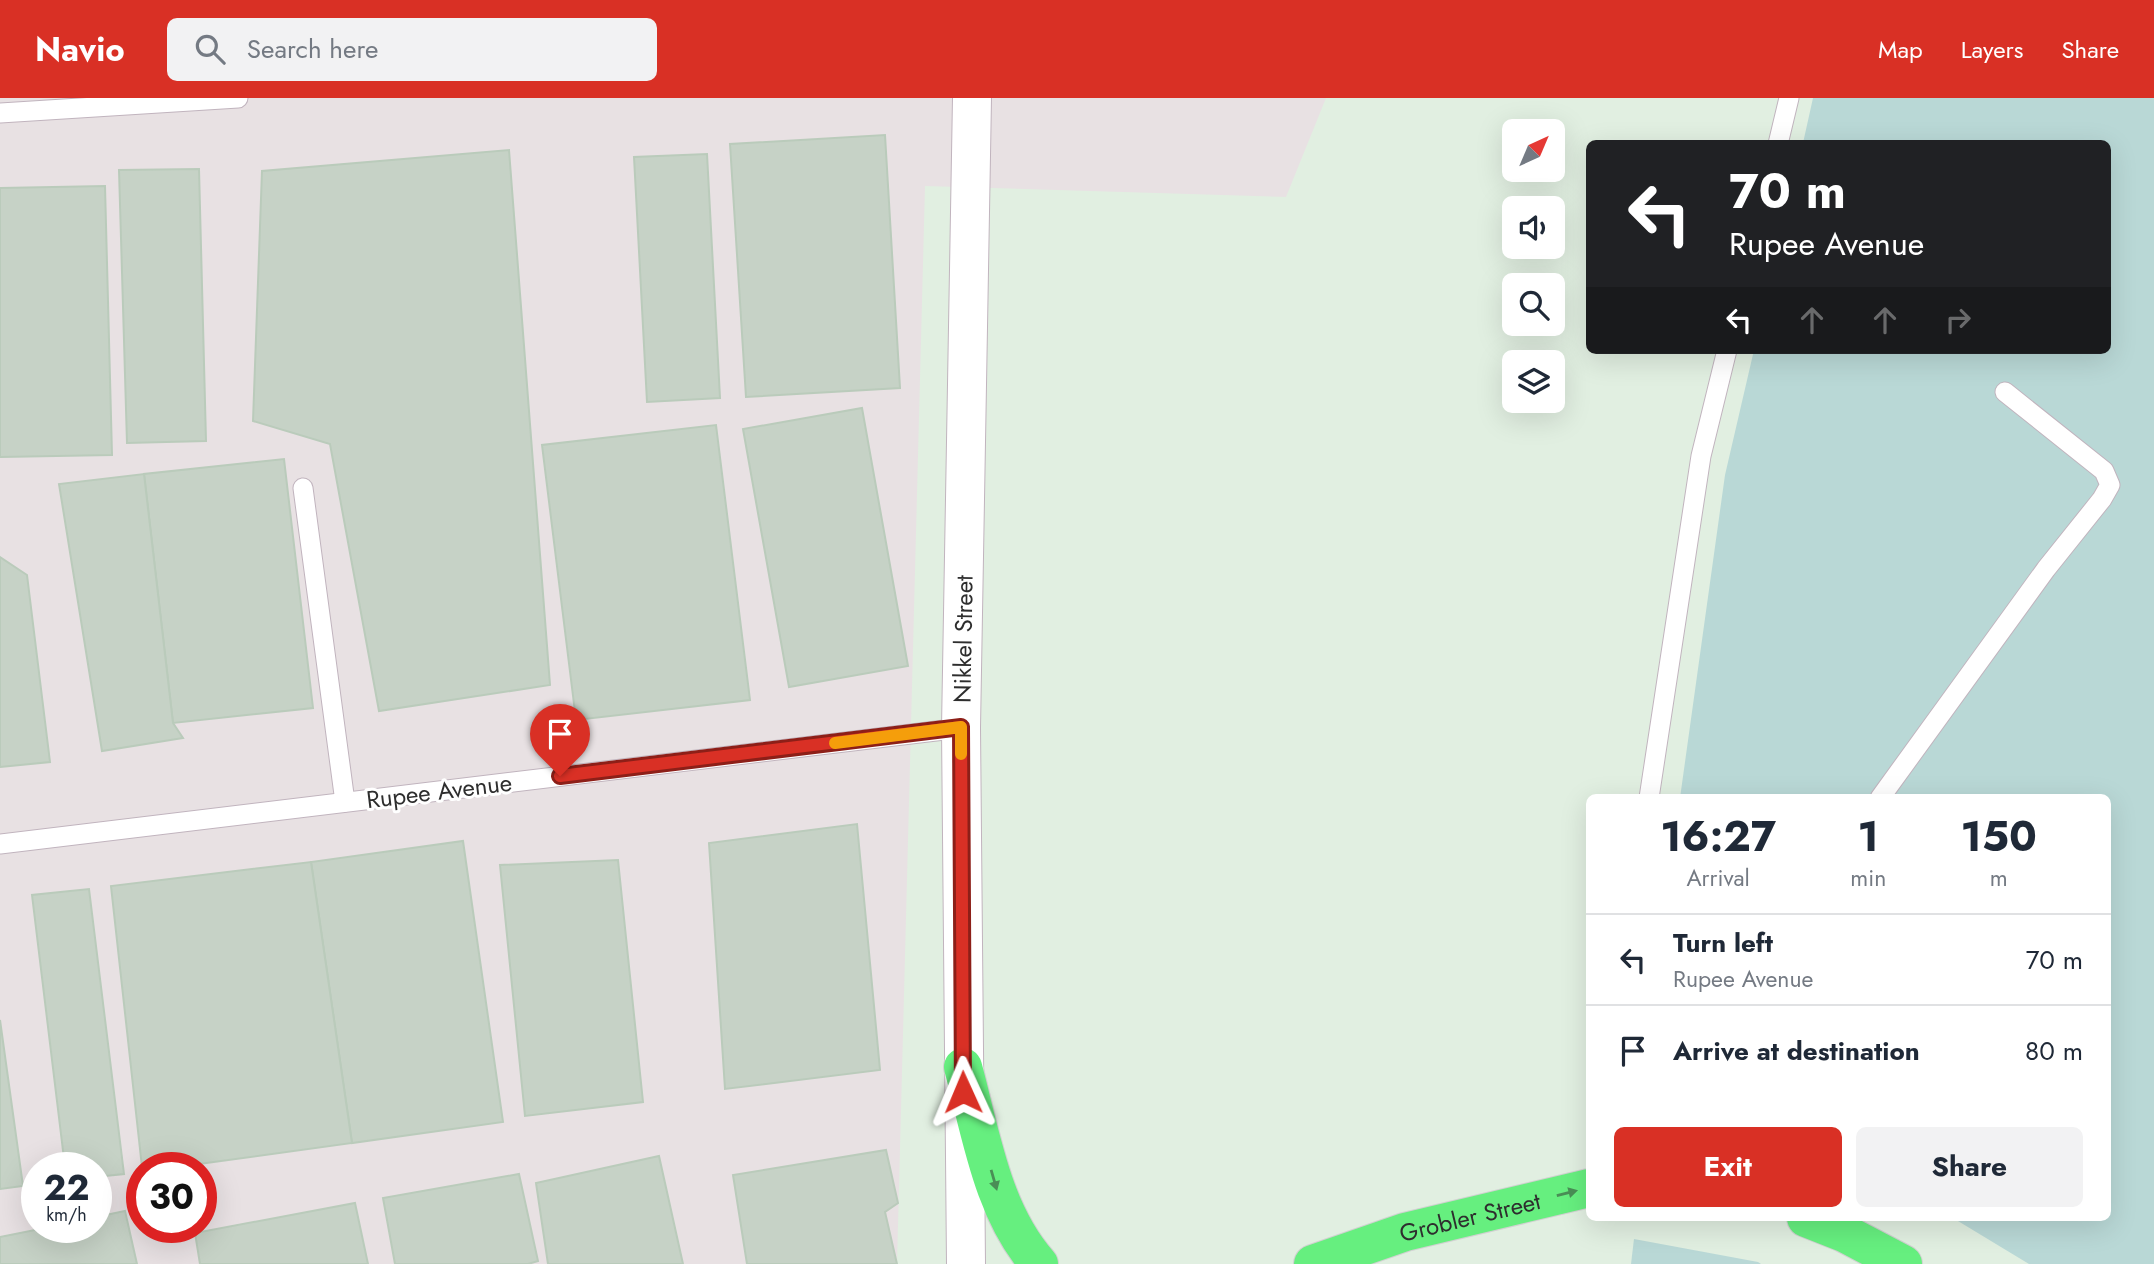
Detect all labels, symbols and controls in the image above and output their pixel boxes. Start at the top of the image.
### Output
search box [167,18,657,81]
text: Navio [35,26,125,73]
icon: search [191,30,229,68]
text: Search here [247,30,378,68]
text: Map [1878,32,1923,67]
text: Layers [1961,32,2023,67]
text: Share [2061,32,2119,67]
north arrow [1502,119,1564,182]
map controls [1502,119,1565,413]
text: 70 m [1729,156,1846,226]
icon: left [1614,168,1705,259]
button: sound [1502,196,1565,259]
text: Rupee Avenue [1729,221,1924,267]
button: search [1502,273,1565,336]
icon: left [1720,301,1758,339]
icon: ahead [1793,301,1831,339]
icon: ahead [1866,301,1904,339]
icon: right [1939,301,1977,339]
button: layers [1502,350,1565,413]
street label: Nikkel Street [944,574,981,703]
pin [530,704,590,776]
icon: arrive [541,715,579,753]
street label: Rupee Avenue [364,765,514,817]
text: 16:27 [1660,806,1776,867]
text: 1 [1858,806,1879,867]
text: 150 [1961,806,2037,867]
text: Arrival [1686,861,1750,895]
text: min [1850,861,1886,895]
text: m [1990,861,2008,895]
text: Turn left [1673,924,1773,962]
icon: left [1614,941,1652,979]
text: 70 m [2026,941,2083,979]
text: Rupee Avenue [1673,962,1813,996]
icon: arrive [1614,1032,1652,1070]
text: Arrive at destination [1673,1032,1920,1070]
text: 80 m [2025,1032,2083,1070]
position arrow [926,1055,1000,1129]
button: Exit [1614,1127,1842,1207]
button: Share [1856,1127,2083,1207]
speed limit sign: 30 [126,1152,217,1243]
text: 22 [44,1163,89,1213]
one-way arrow [989,1170,999,1191]
street label: Grobler Street [1396,1183,1544,1250]
one-way arrow [1556,1187,1578,1198]
text: km/h [46,1202,87,1228]

